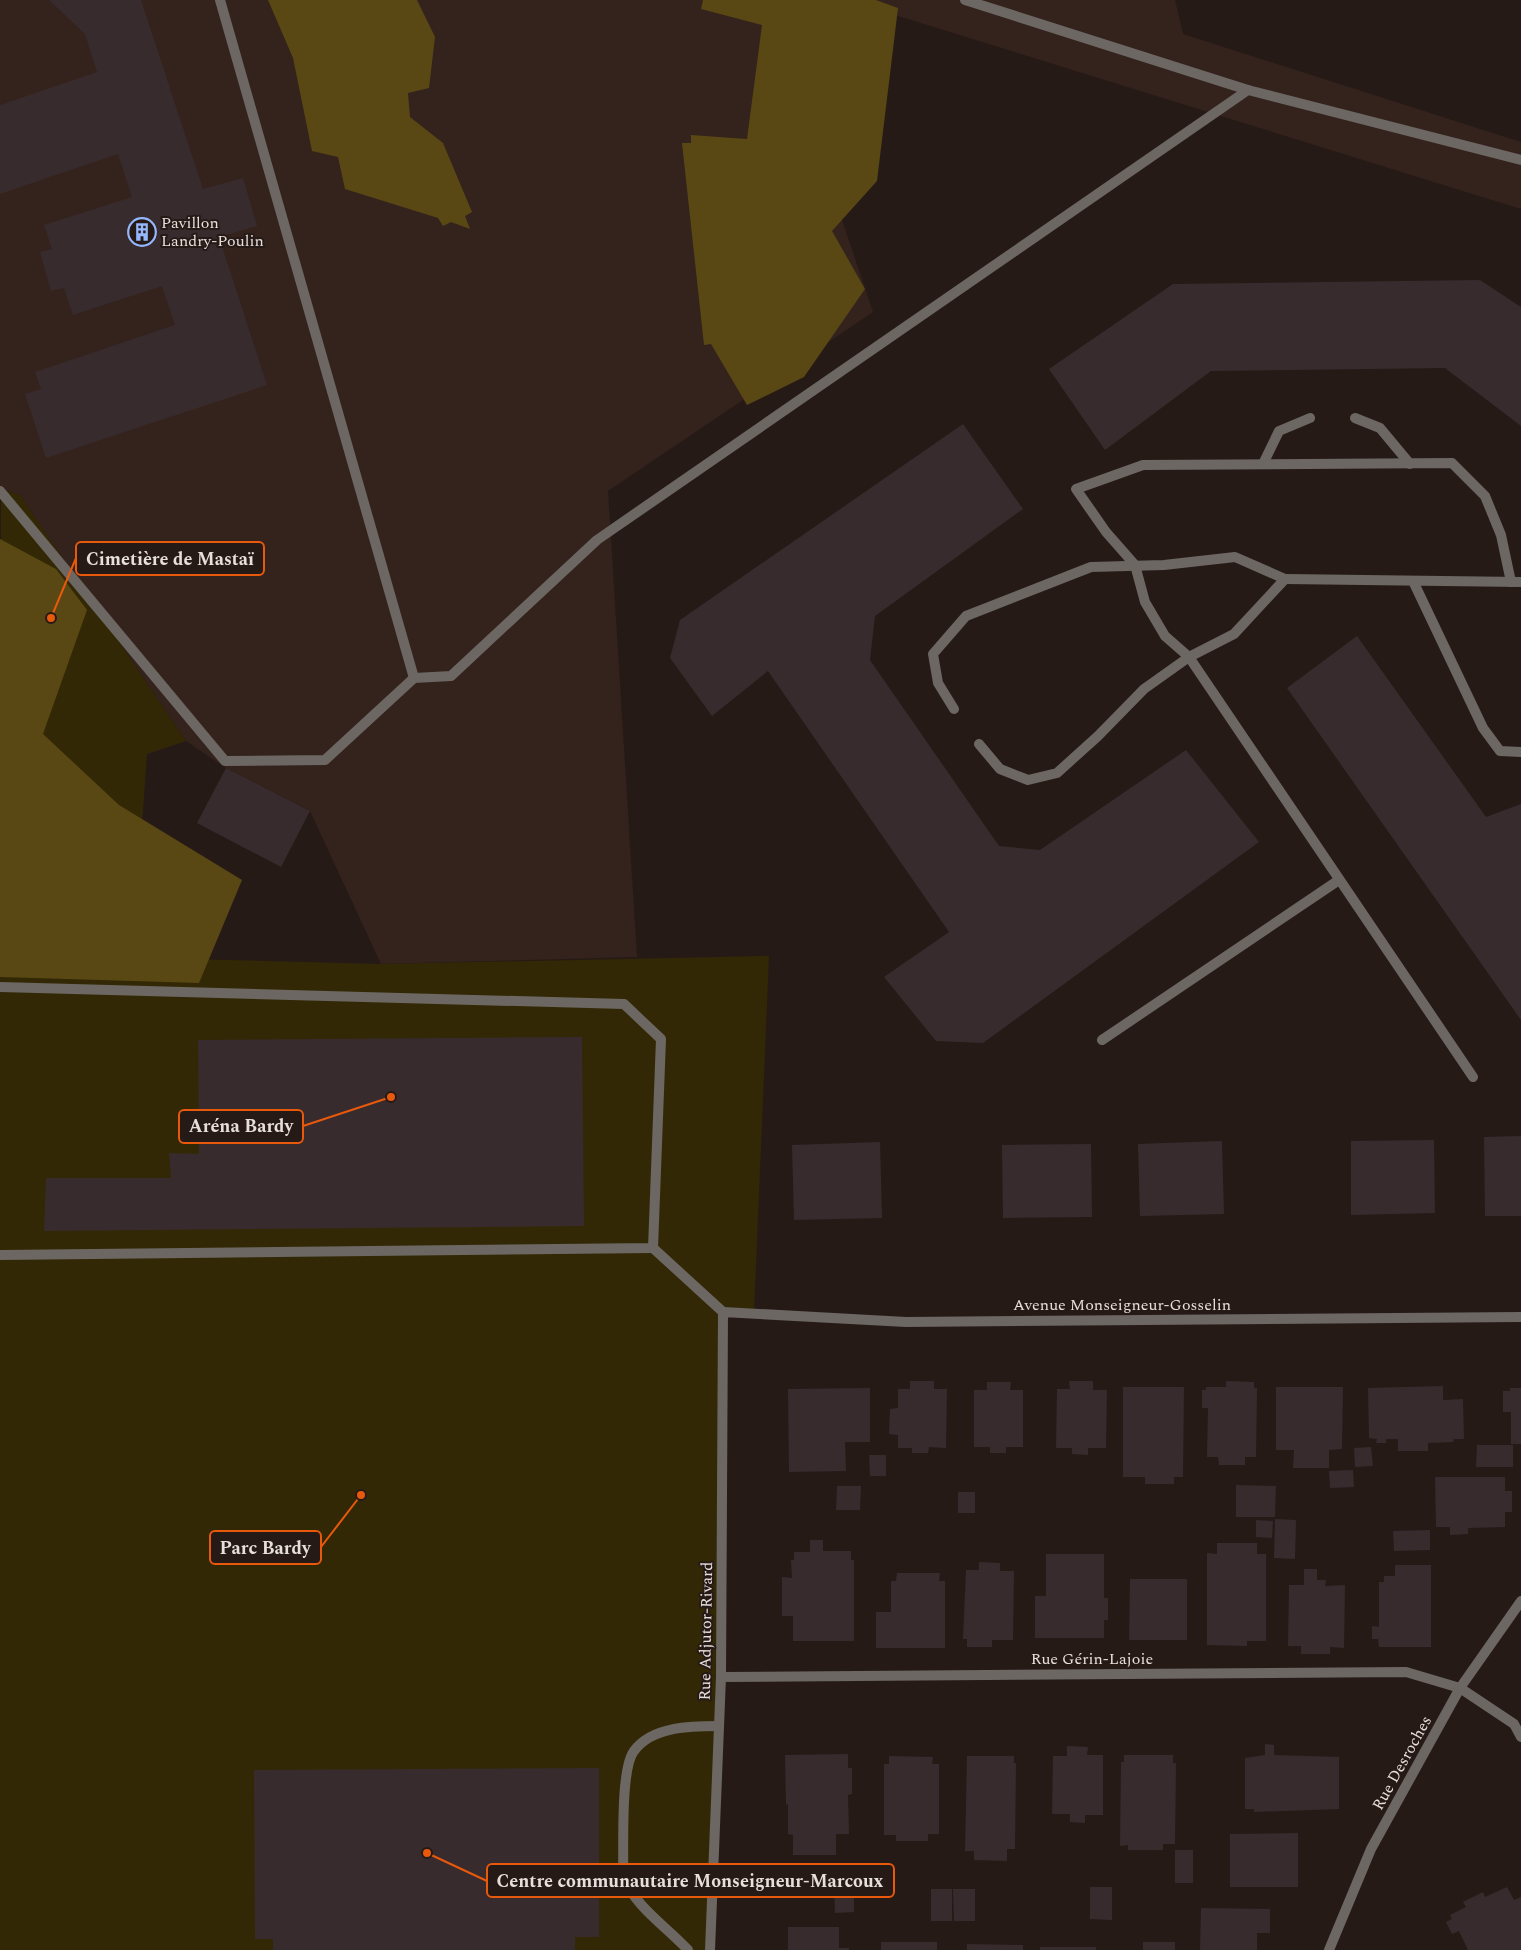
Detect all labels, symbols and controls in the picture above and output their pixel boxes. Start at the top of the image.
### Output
place label: Pavillon Landry-Poulin [161,211,264,253]
building icon: Pavillon Landry-Poulin [127,217,157,247]
callout: Cimetière de Mastaï [76,542,264,575]
text: Cimetière de Mastaï [86,546,254,573]
callout: Aréna Bardy [179,1110,303,1143]
text: Aréna Bardy [189,1113,295,1140]
street label: Avenue Monseigneur-Gosselin [1013,1293,1231,1317]
callout: Parc Bardy [210,1531,321,1564]
text: Parc Bardy [219,1535,312,1562]
street label: Rue Adjutor-Rivard [693,1561,719,1701]
street label: Rue Gérin-Lajoie [1031,1647,1153,1671]
street label: Rue Desroches [1366,1711,1438,1815]
callout: Centre communautaire Monseigneur-Marcoux [487,1864,894,1897]
text: Centre communautaire Monseigneur-Marcoux [497,1868,884,1895]

